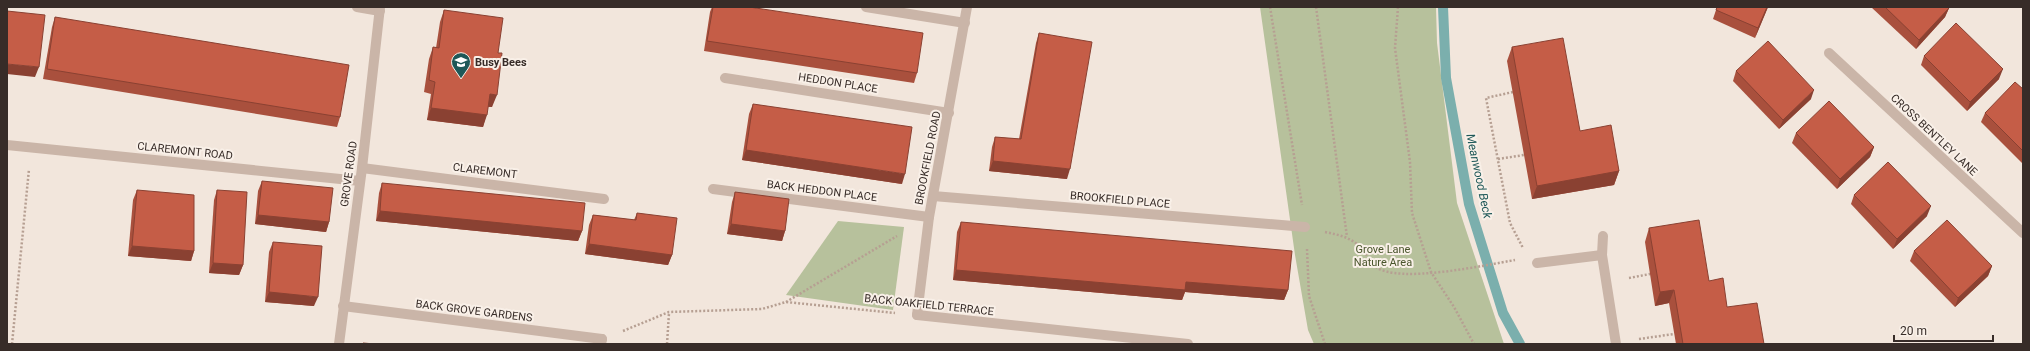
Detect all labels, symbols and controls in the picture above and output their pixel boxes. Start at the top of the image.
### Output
school or university icon: Busy Bees [450,51,472,79]
place label: Busy Bees [475,56,527,69]
street label: HEDDON PLACE [797,70,879,96]
street label: CROSS BENTLEY LANE [1888,92,1980,178]
street label: BROOKFIELD ROAD [913,110,943,206]
water label: Meanwood Beck [1463,132,1495,221]
street label: CLAREMONT ROAD [137,140,233,162]
street label: GROVE ROAD [338,140,360,208]
street label: CLAREMONT [452,161,518,181]
street label: BACK HEDDON PLACE [766,178,878,204]
street label: BROOKFIELD PLACE [1069,189,1171,211]
park label: Grove Lane Nature Area [1354,243,1412,269]
street label: BACK OAKFIELD TERRACE [864,292,994,318]
street label: BACK GROVE GARDENS [415,297,534,325]
scale bar [1894,317,1993,343]
text: 20 m [1900,324,1927,338]

